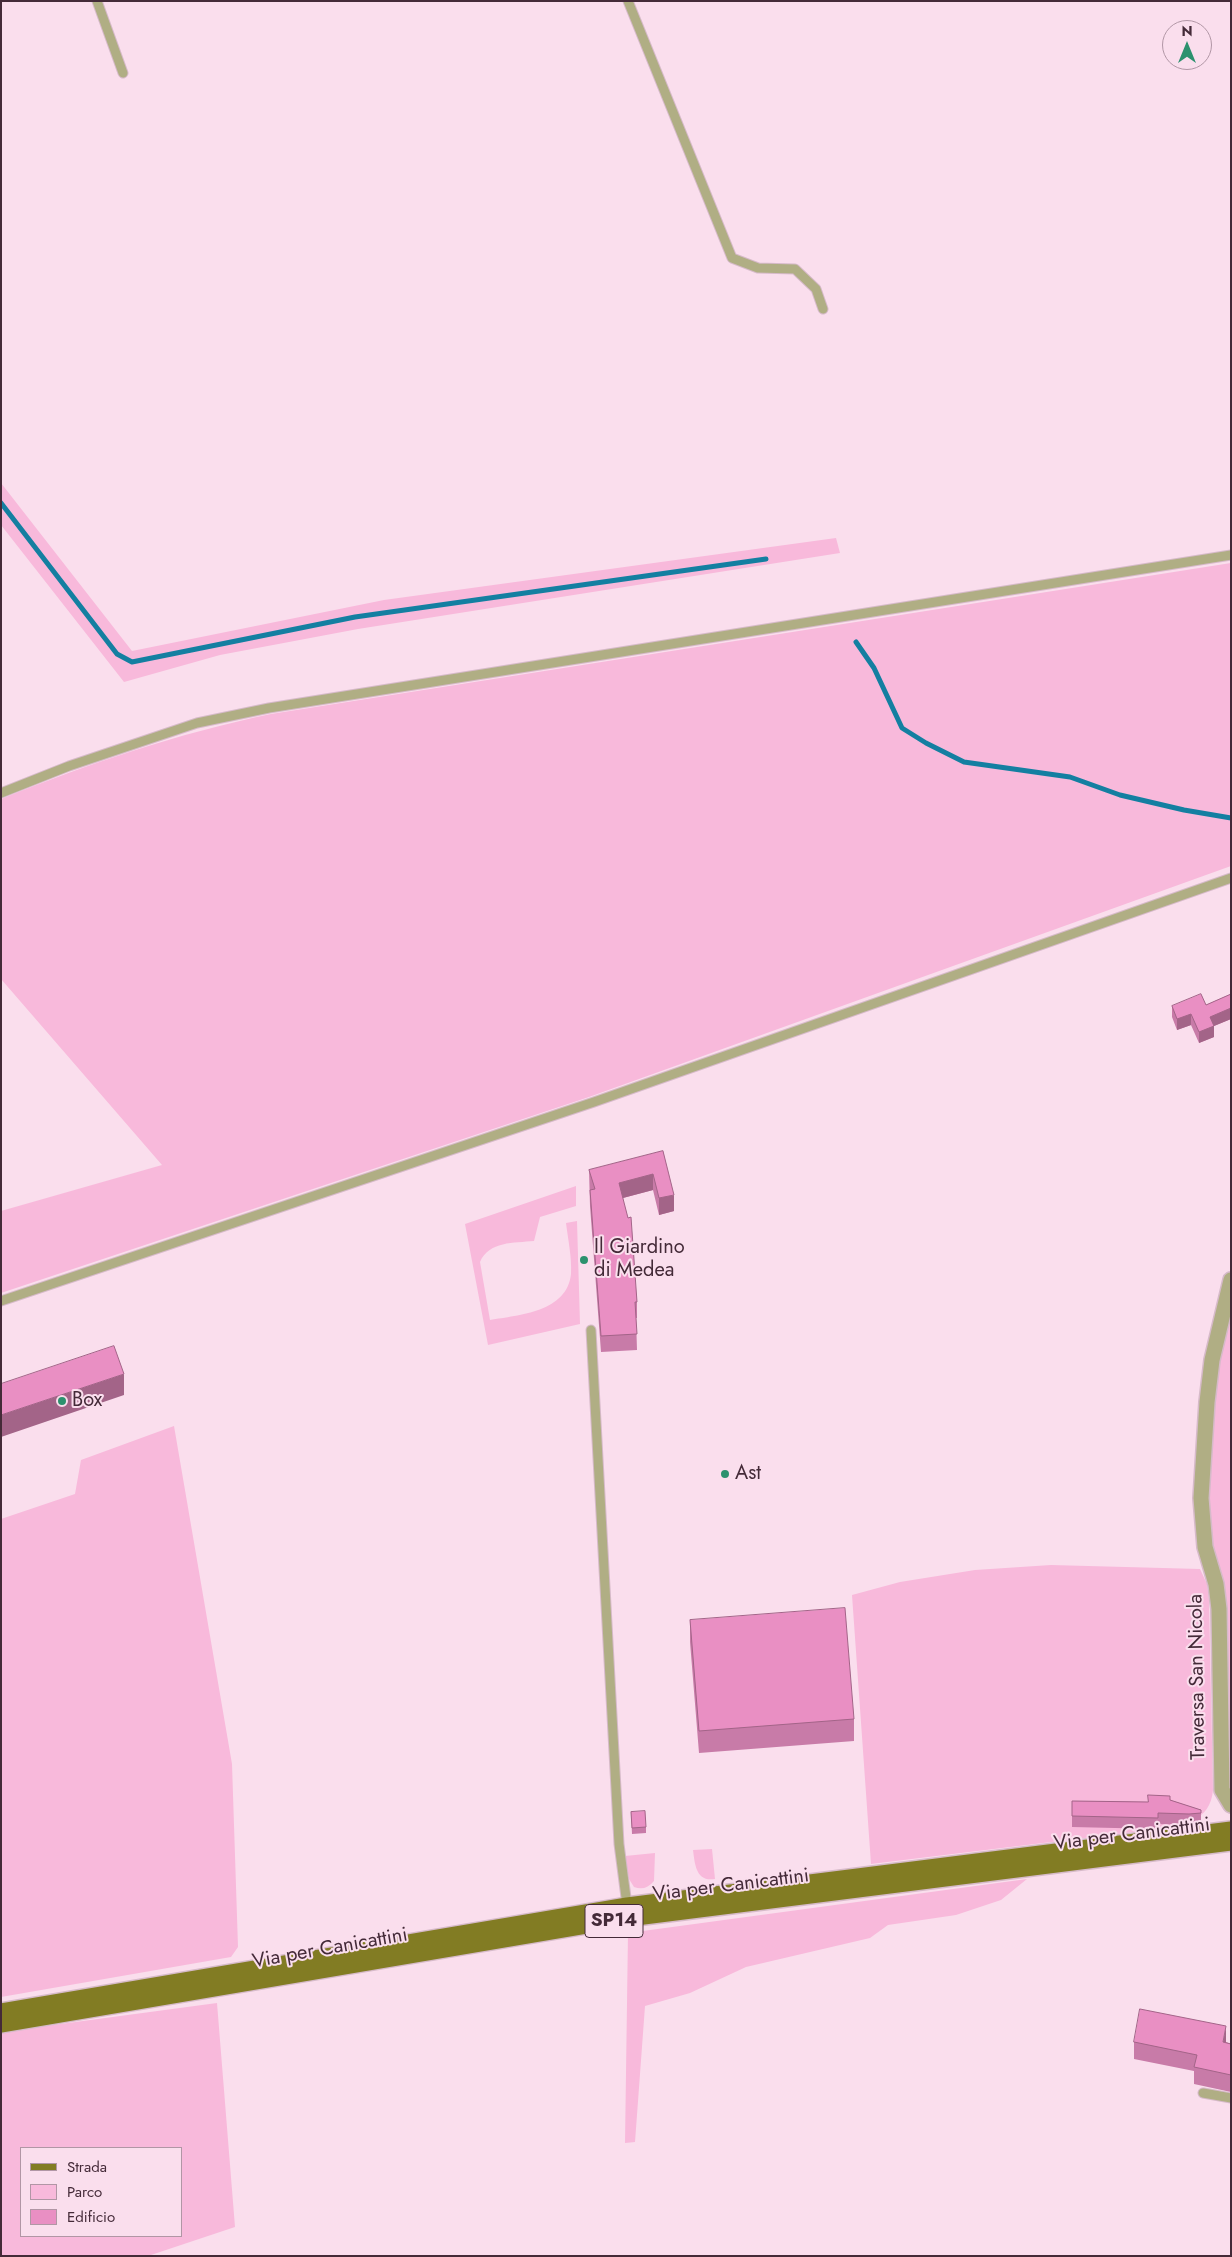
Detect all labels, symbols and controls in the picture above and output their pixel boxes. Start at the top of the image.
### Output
north arrow [1162,20,1212,70]
text: N [1181,21,1193,41]
place label: Il Giardino di Medea [594,1236,685,1283]
marker: Il Giardino di Medea [578,1254,590,1266]
place label: Box [72,1389,102,1413]
marker: Box [56,1395,68,1407]
place label: Ast [735,1462,761,1486]
marker: Ast [719,1468,731,1480]
street label: Traversa San Nicola [1185,1594,1211,1760]
street label: Via per Canicattini [1052,1814,1212,1856]
street label: Via per Canicattini [651,1865,811,1907]
road number: SP14 [585,1904,643,1938]
street label: Via per Canicattini [250,1924,410,1974]
legend [20,2147,182,2237]
text: Strada [67,2156,107,2178]
text: Parco [67,2181,102,2203]
text: Edificio [67,2206,115,2228]

